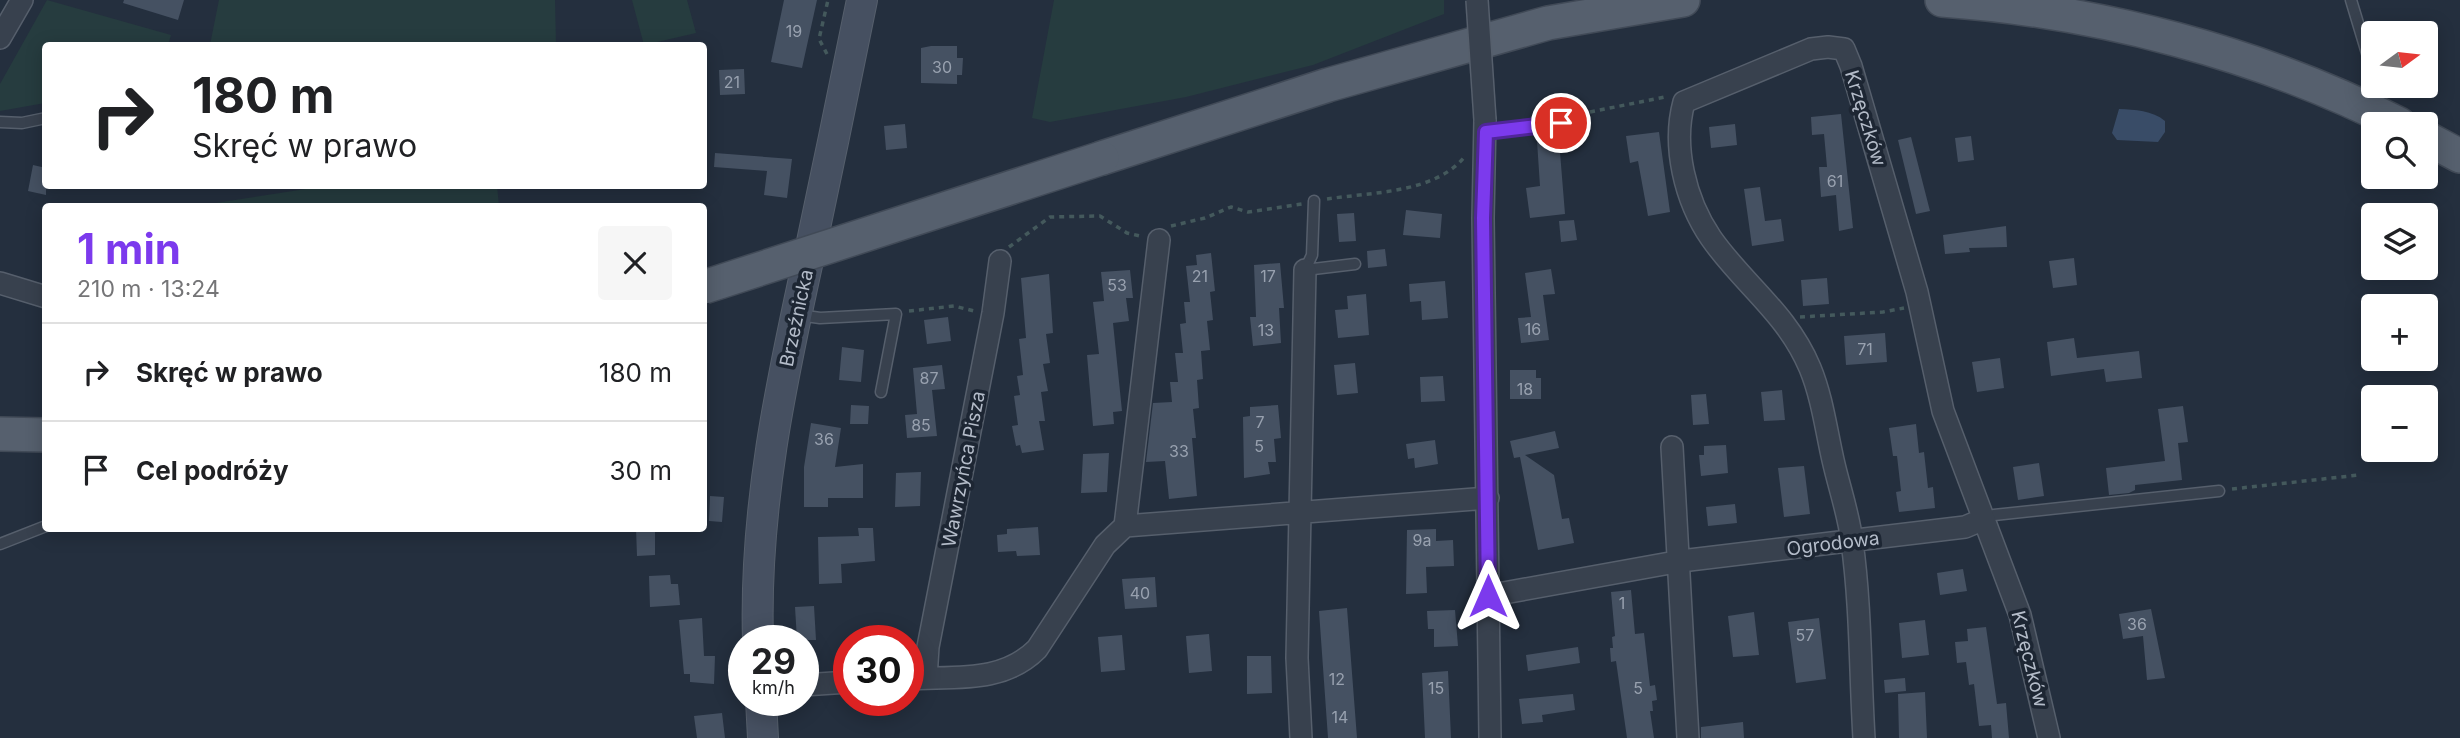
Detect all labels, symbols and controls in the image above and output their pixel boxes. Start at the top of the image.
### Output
house number: 19 [786,21,802,41]
north arrow [2361,21,2438,98]
map controls [2361,21,2438,462]
house number: 30 [932,57,952,77]
text: 180 m [192,66,334,125]
street label: Krzęczków [1840,67,1891,169]
icon: right [77,70,168,161]
house number: 21 [724,72,740,92]
pin [1531,93,1591,153]
icon: arrive [1542,104,1580,142]
button: search [2361,112,2438,189]
text: Skręć w prawo [192,126,417,165]
house number: 61 [1827,171,1843,191]
button: layers [2361,203,2438,280]
text: 1 min [77,223,181,274]
button: close [598,226,672,300]
house number: 21 [1192,266,1208,286]
house number: 17 [1260,266,1276,286]
street label: Brzeźnicka [775,267,818,369]
text: 210 m · 13:24 [77,275,220,303]
house number: 53 [1107,275,1127,295]
button: + [2361,294,2438,371]
house number: 16 [1525,319,1541,339]
house number: 13 [1258,320,1274,340]
house number: 71 [1857,339,1873,359]
icon: right [77,353,115,391]
text: Skręć w prawo [136,357,323,388]
text: 180 m [599,357,672,388]
house number: 87 [920,368,938,388]
house number: 18 [1517,379,1533,399]
button: − [2361,385,2438,462]
street label: Wawrzyńca Pisza [937,389,990,549]
house number: 7 [1255,412,1265,432]
house number: 85 [911,415,931,435]
house number: 36 [814,429,834,449]
house number: 5 [1254,436,1264,456]
house number: 33 [1169,441,1189,461]
icon: arrive [77,451,115,489]
text: Cel podróży [136,455,289,486]
text: 30 m [609,455,672,486]
street label: Ogrodowa [1785,526,1881,561]
house number: 9a [1413,530,1431,550]
position arrow [1451,559,1525,633]
house number: 40 [1130,583,1150,603]
house number: 1 [1619,593,1625,613]
street label: Krzęczków [2006,608,2053,710]
house number: 36 [2127,614,2147,634]
speed limit sign: 30 [833,625,924,716]
house number: 57 [1796,625,1814,645]
text: 29 [751,640,796,682]
house number: 12 [1329,669,1345,689]
text: km/h [752,677,795,698]
house number: 15 [1428,678,1444,698]
house number: 5 [1633,678,1643,698]
house number: 14 [1332,707,1348,727]

